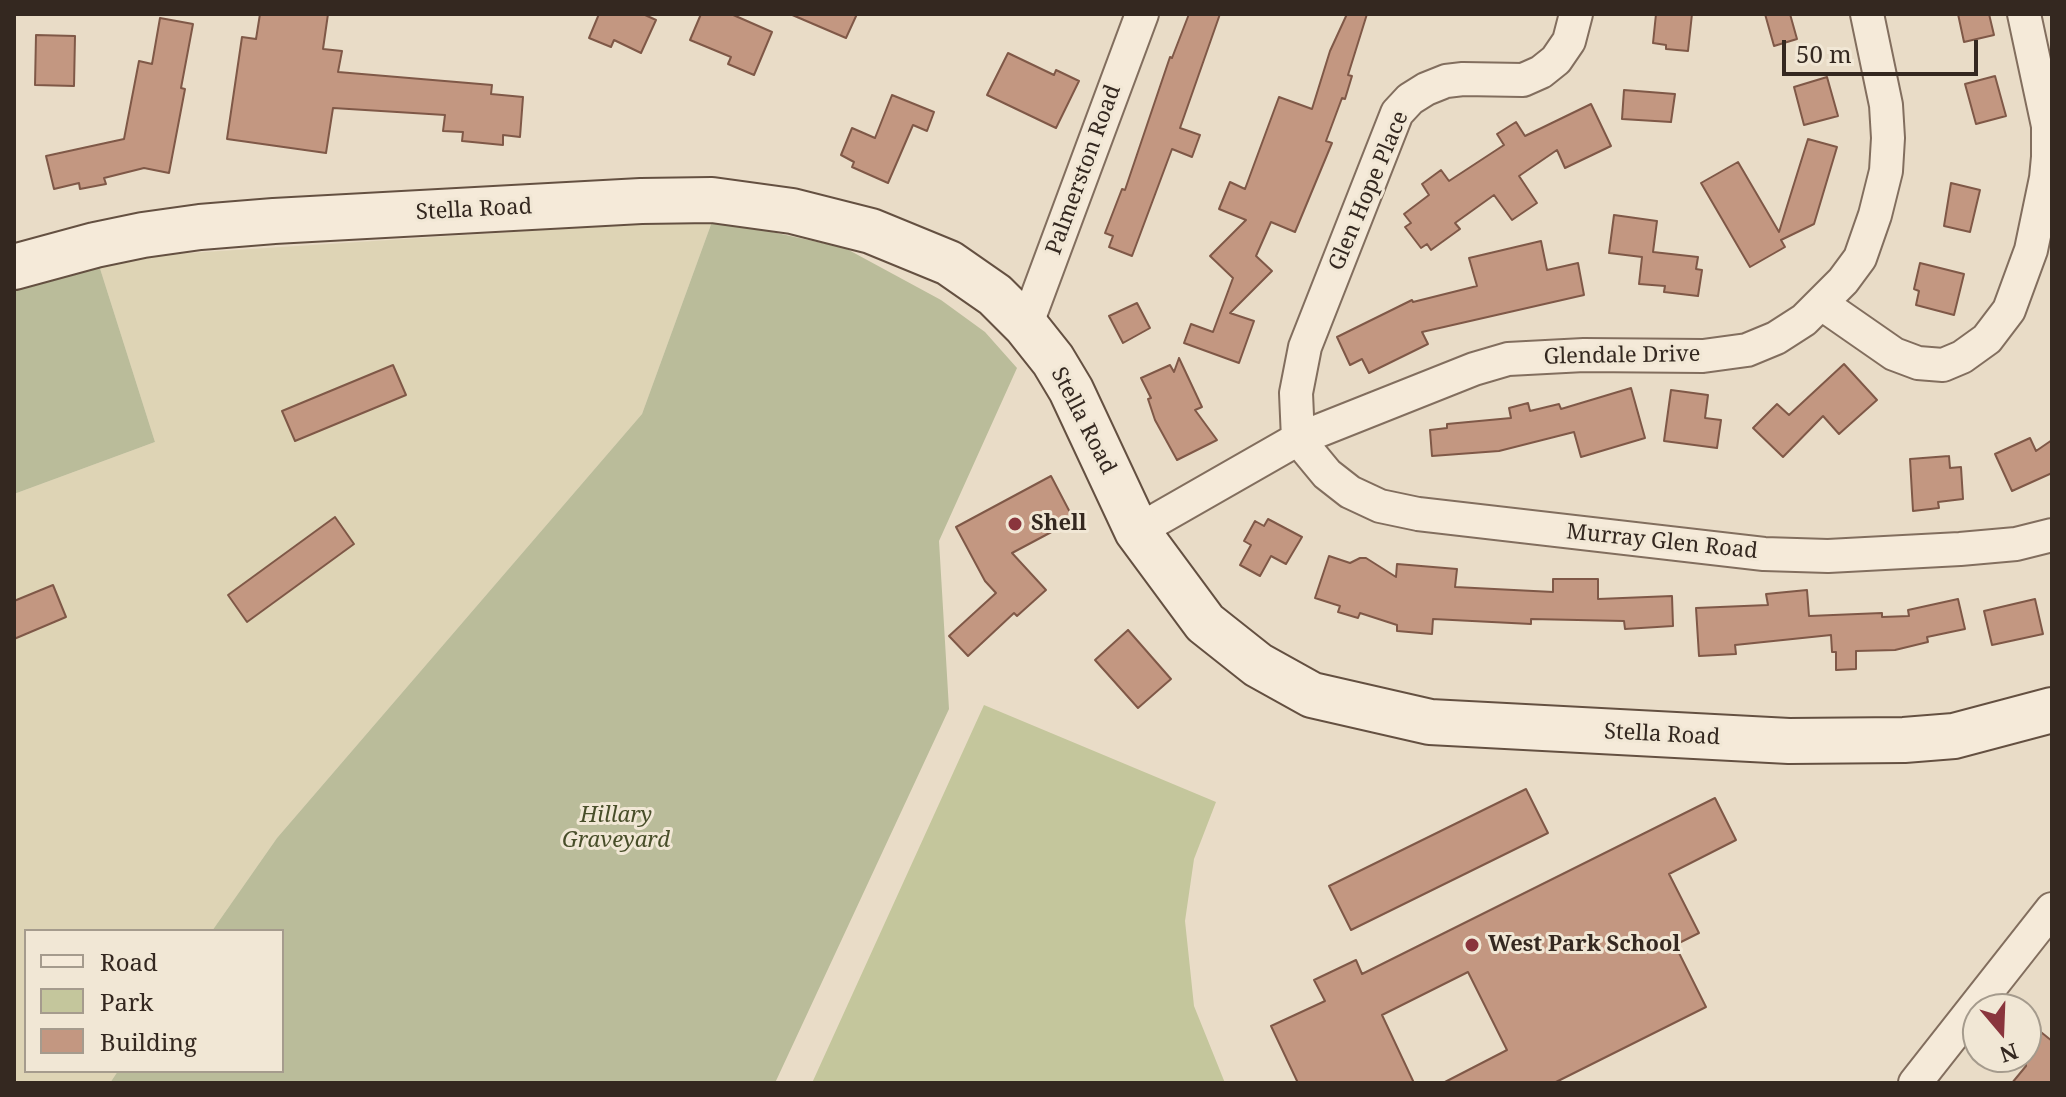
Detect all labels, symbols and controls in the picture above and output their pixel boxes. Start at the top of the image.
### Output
scale bar [1786,24,1982,74]
text: 50 m [1796,37,1852,70]
street label: Palmerston Road [1041,82,1127,258]
street label: Glen Hope Place [1324,107,1414,275]
street label: Stella Road [415,194,533,226]
street label: Glendale Drive [1543,341,1701,371]
street label: Stella Road [1045,363,1121,479]
place label: Shell [1031,511,1086,537]
marker: Shell [1006,515,1024,533]
street label: Murray Glen Road [1565,519,1759,565]
street label: Stella Road [1603,719,1721,751]
park label: Hillary Graveyard [562,803,670,854]
legend [24,929,284,1073]
place label: West Park School [1488,932,1680,958]
marker: West Park School [1463,936,1481,954]
text: Road [100,945,158,978]
text: Park [100,985,153,1018]
north arrow [1962,993,2042,1073]
text: Building [100,1025,197,1058]
text: N [1996,1037,2022,1071]

